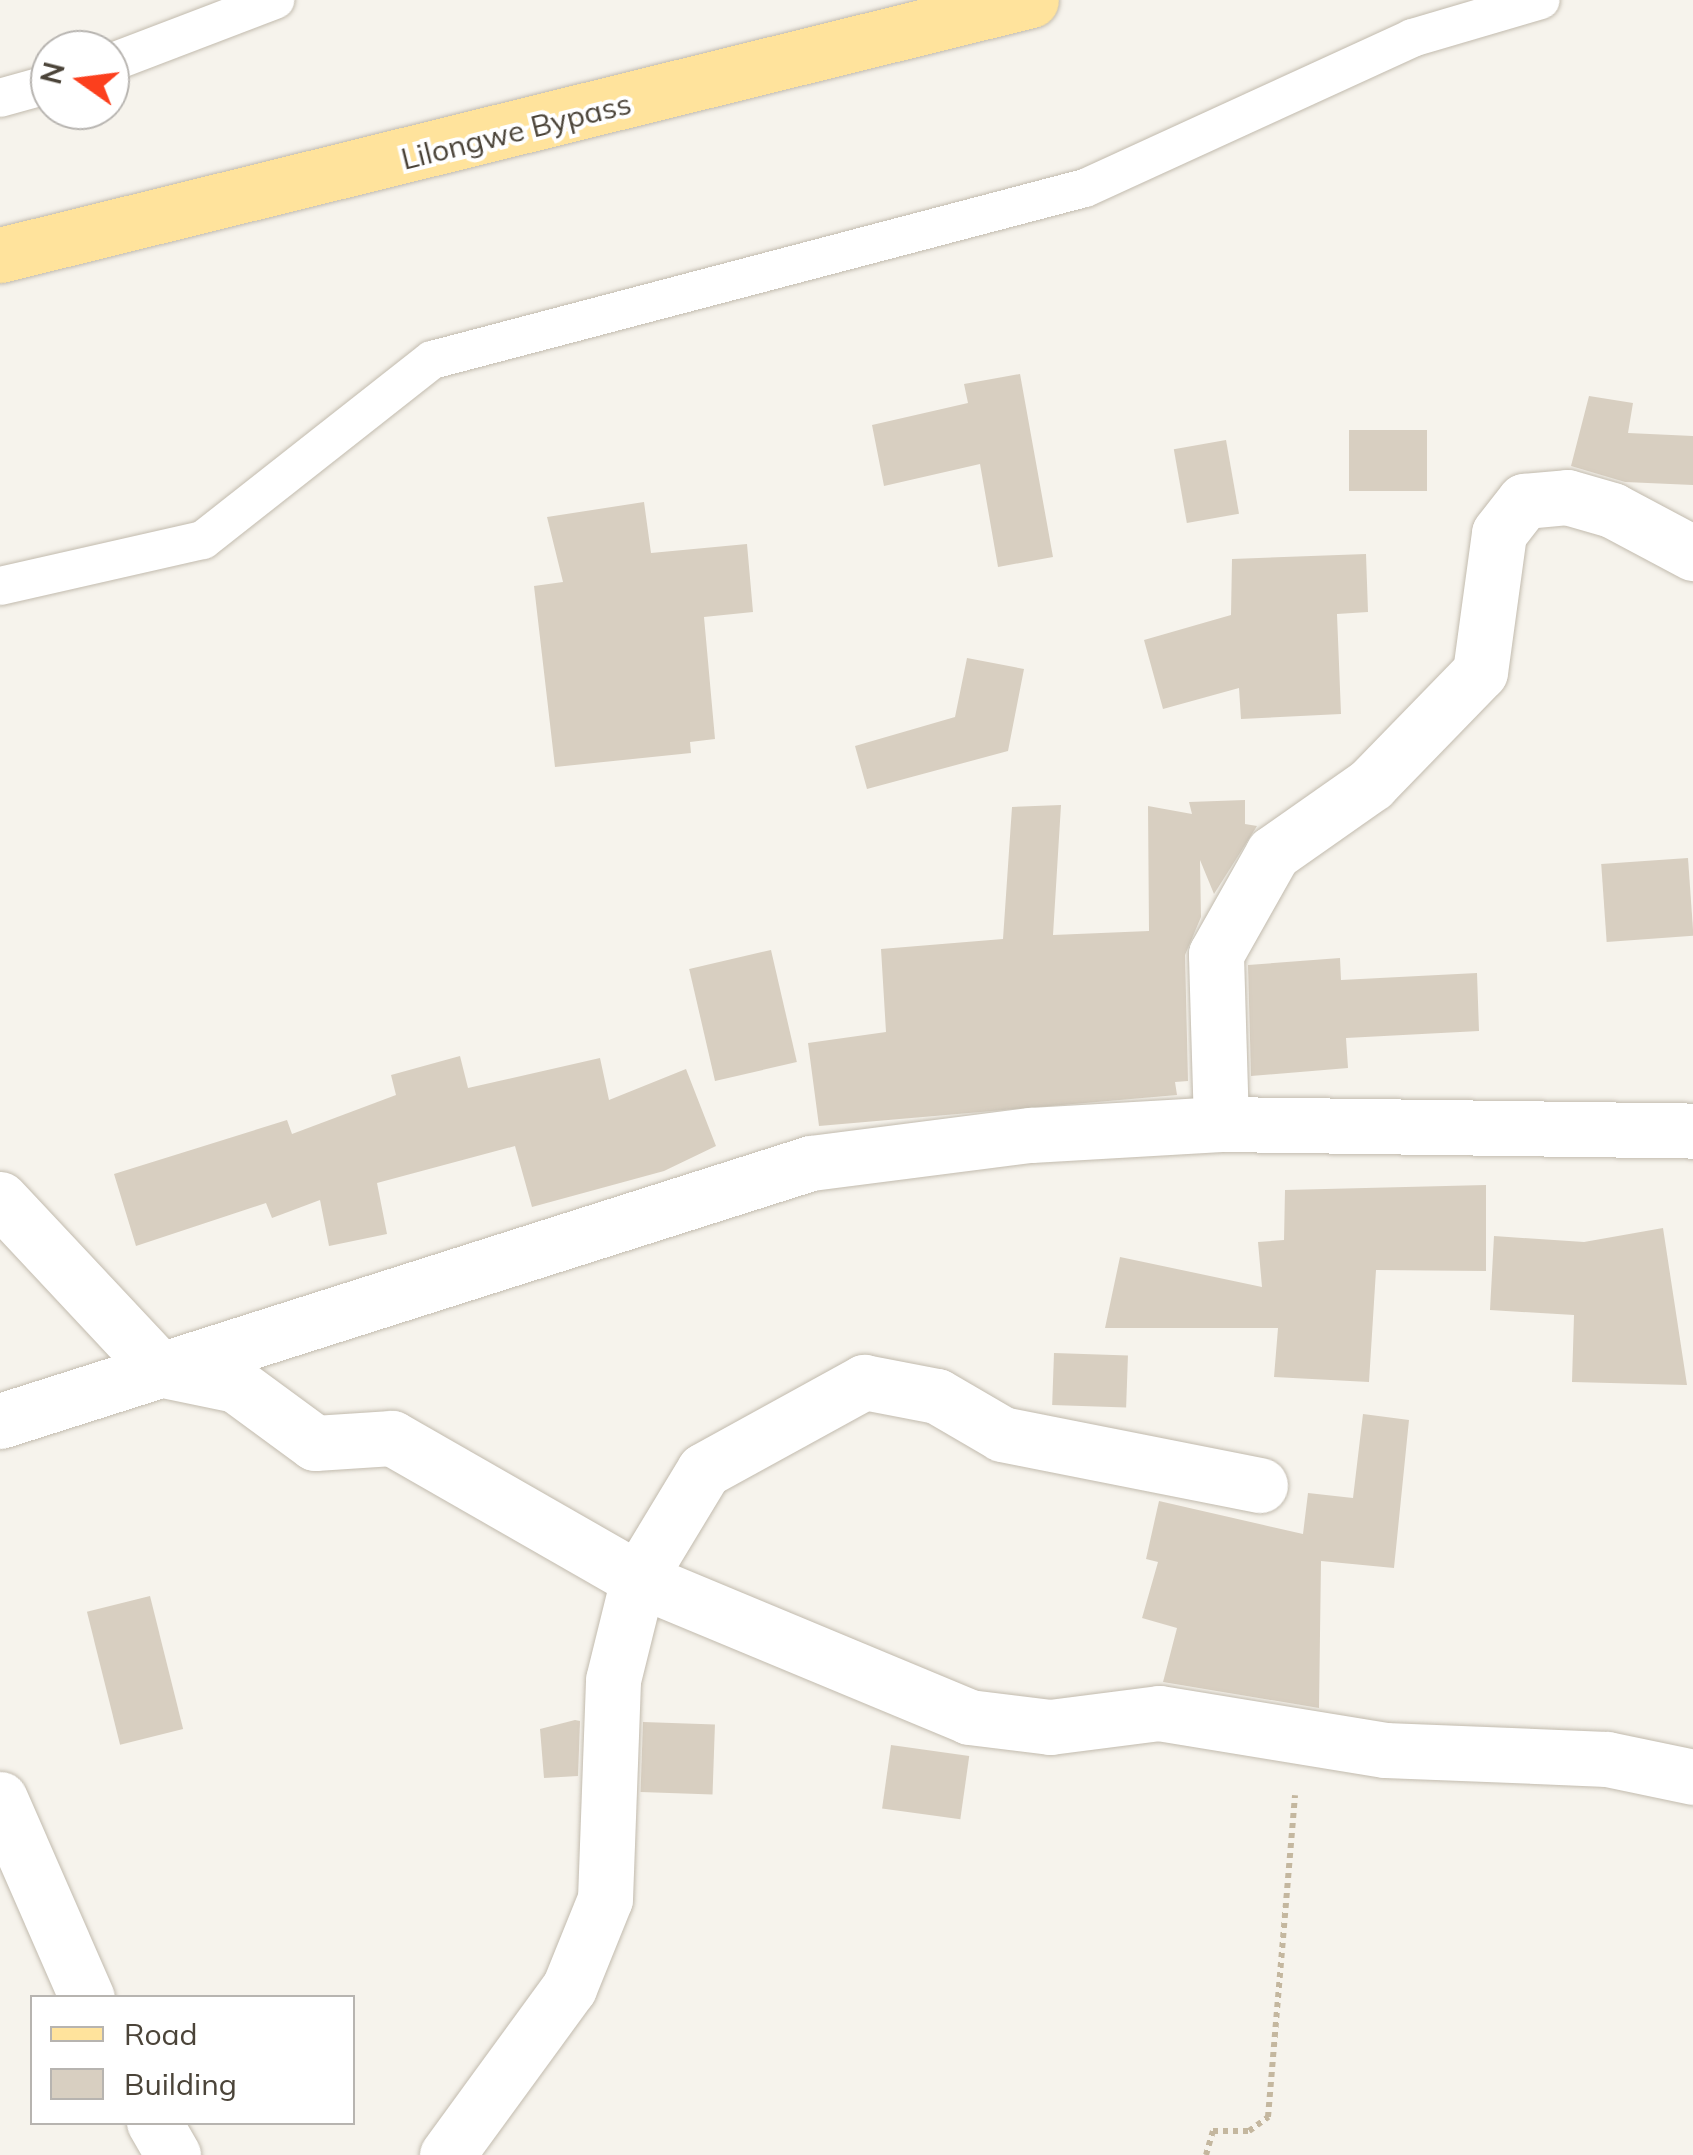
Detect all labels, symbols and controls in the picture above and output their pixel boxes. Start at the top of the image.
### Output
north arrow [30,30,130,130]
text: N [33,59,72,88]
street label: Lilongwe Bypass [397,85,635,177]
legend [30,1995,355,2125]
text: Road [124,2015,198,2053]
text: Building [124,2065,237,2103]

